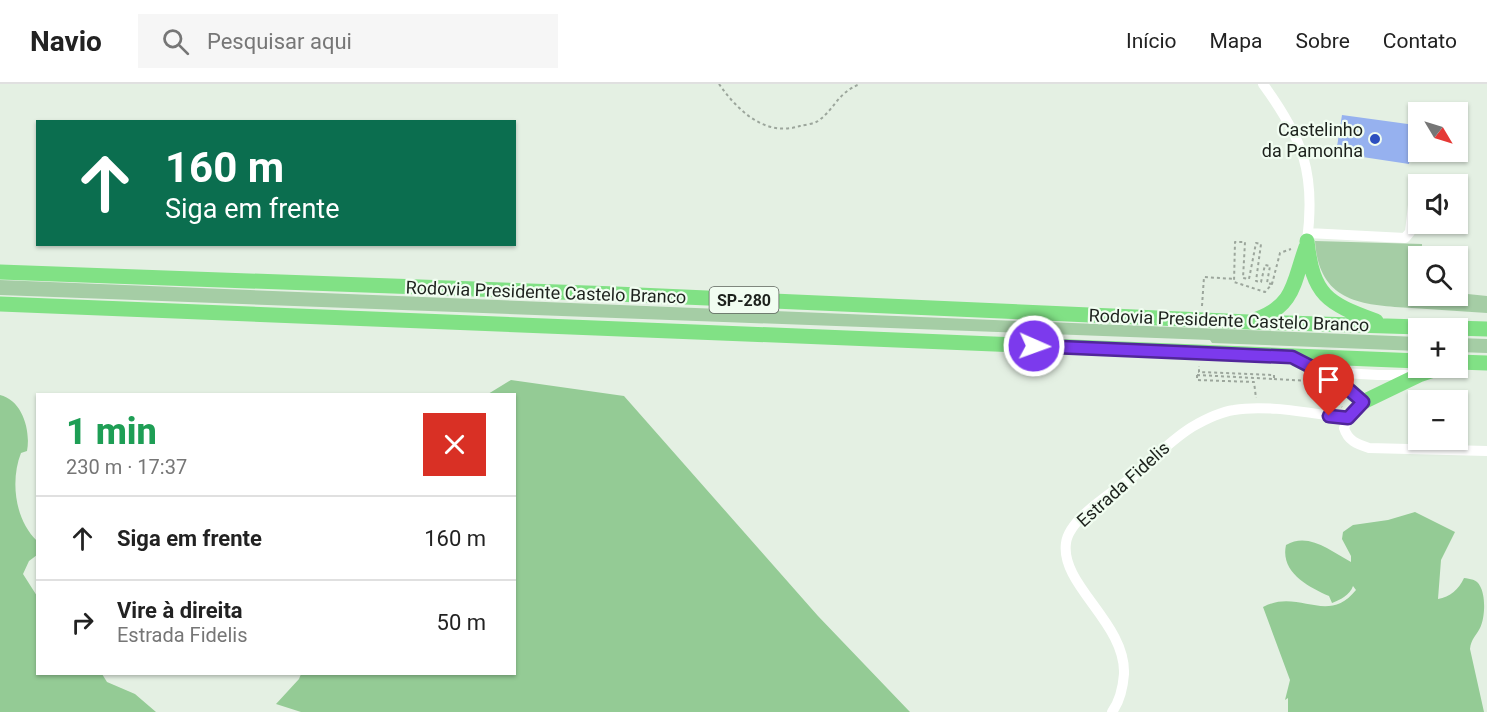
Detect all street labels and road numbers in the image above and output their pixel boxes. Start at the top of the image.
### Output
street label: Rodovia Presidente Castelo Branco [405,277,687,307]
road number: SP-280 [710,287,778,313]
street label: Rodovia Presidente Castelo Branco [1088,305,1370,335]
street label: Estrada Fidelis [1072,437,1174,531]

